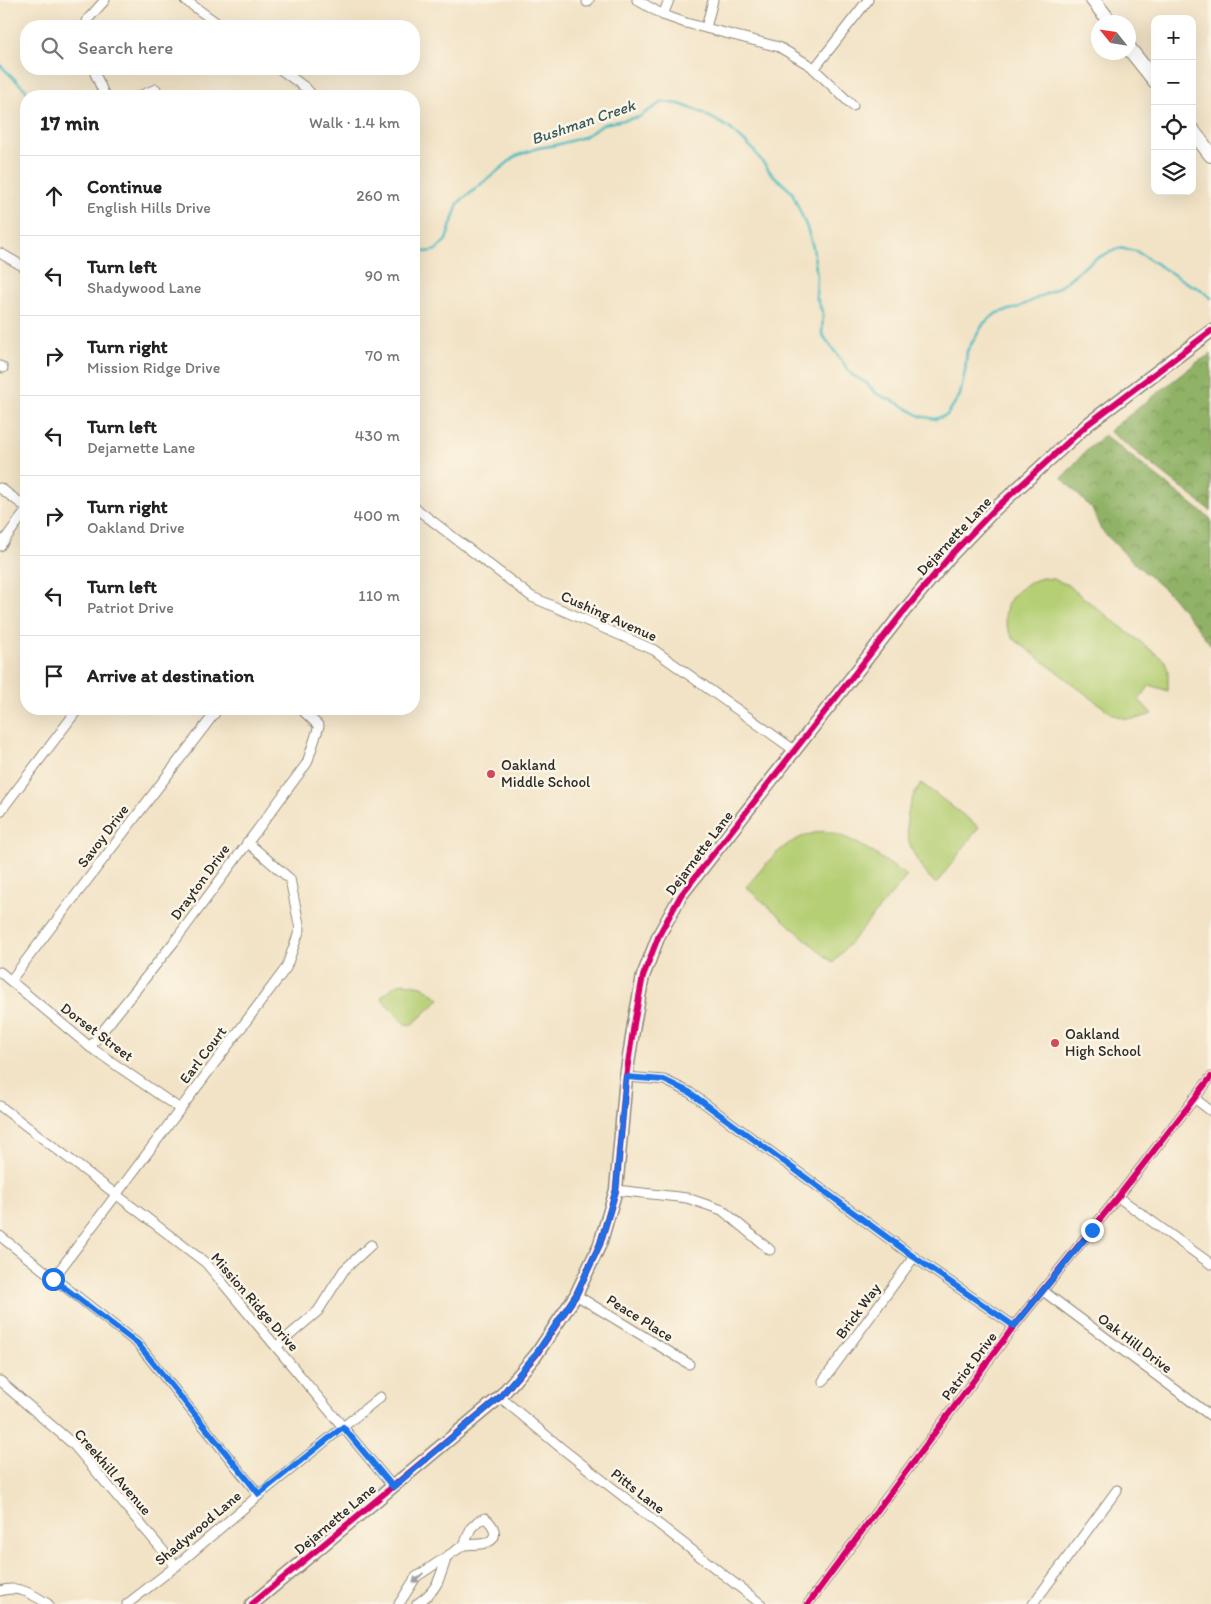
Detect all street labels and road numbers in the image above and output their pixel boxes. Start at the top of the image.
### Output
street label: Dejarnette Lane [913,493,995,579]
street label: Cushing Avenue [558,587,660,645]
street label: Savoy Drive [73,801,133,871]
street label: Dejarnette Lane [661,807,737,899]
street label: Drayton Drive [166,841,234,923]
street label: Dorset Street [57,999,137,1065]
street label: Earl Court [176,1023,231,1087]
street label: Mission Ridge Drive [207,1249,303,1355]
street label: Brick Way [832,1280,884,1342]
street label: Peace Place [603,1290,677,1346]
street label: Oak Hill Drive [1094,1309,1176,1377]
street label: Patriot Drive [937,1328,1001,1404]
street label: Creekhill Avenue [71,1425,155,1519]
street label: Pitts Lane [608,1464,668,1518]
street label: Dejarnette Lane [290,1480,380,1558]
street label: Shadywood Lane [151,1487,245,1569]

